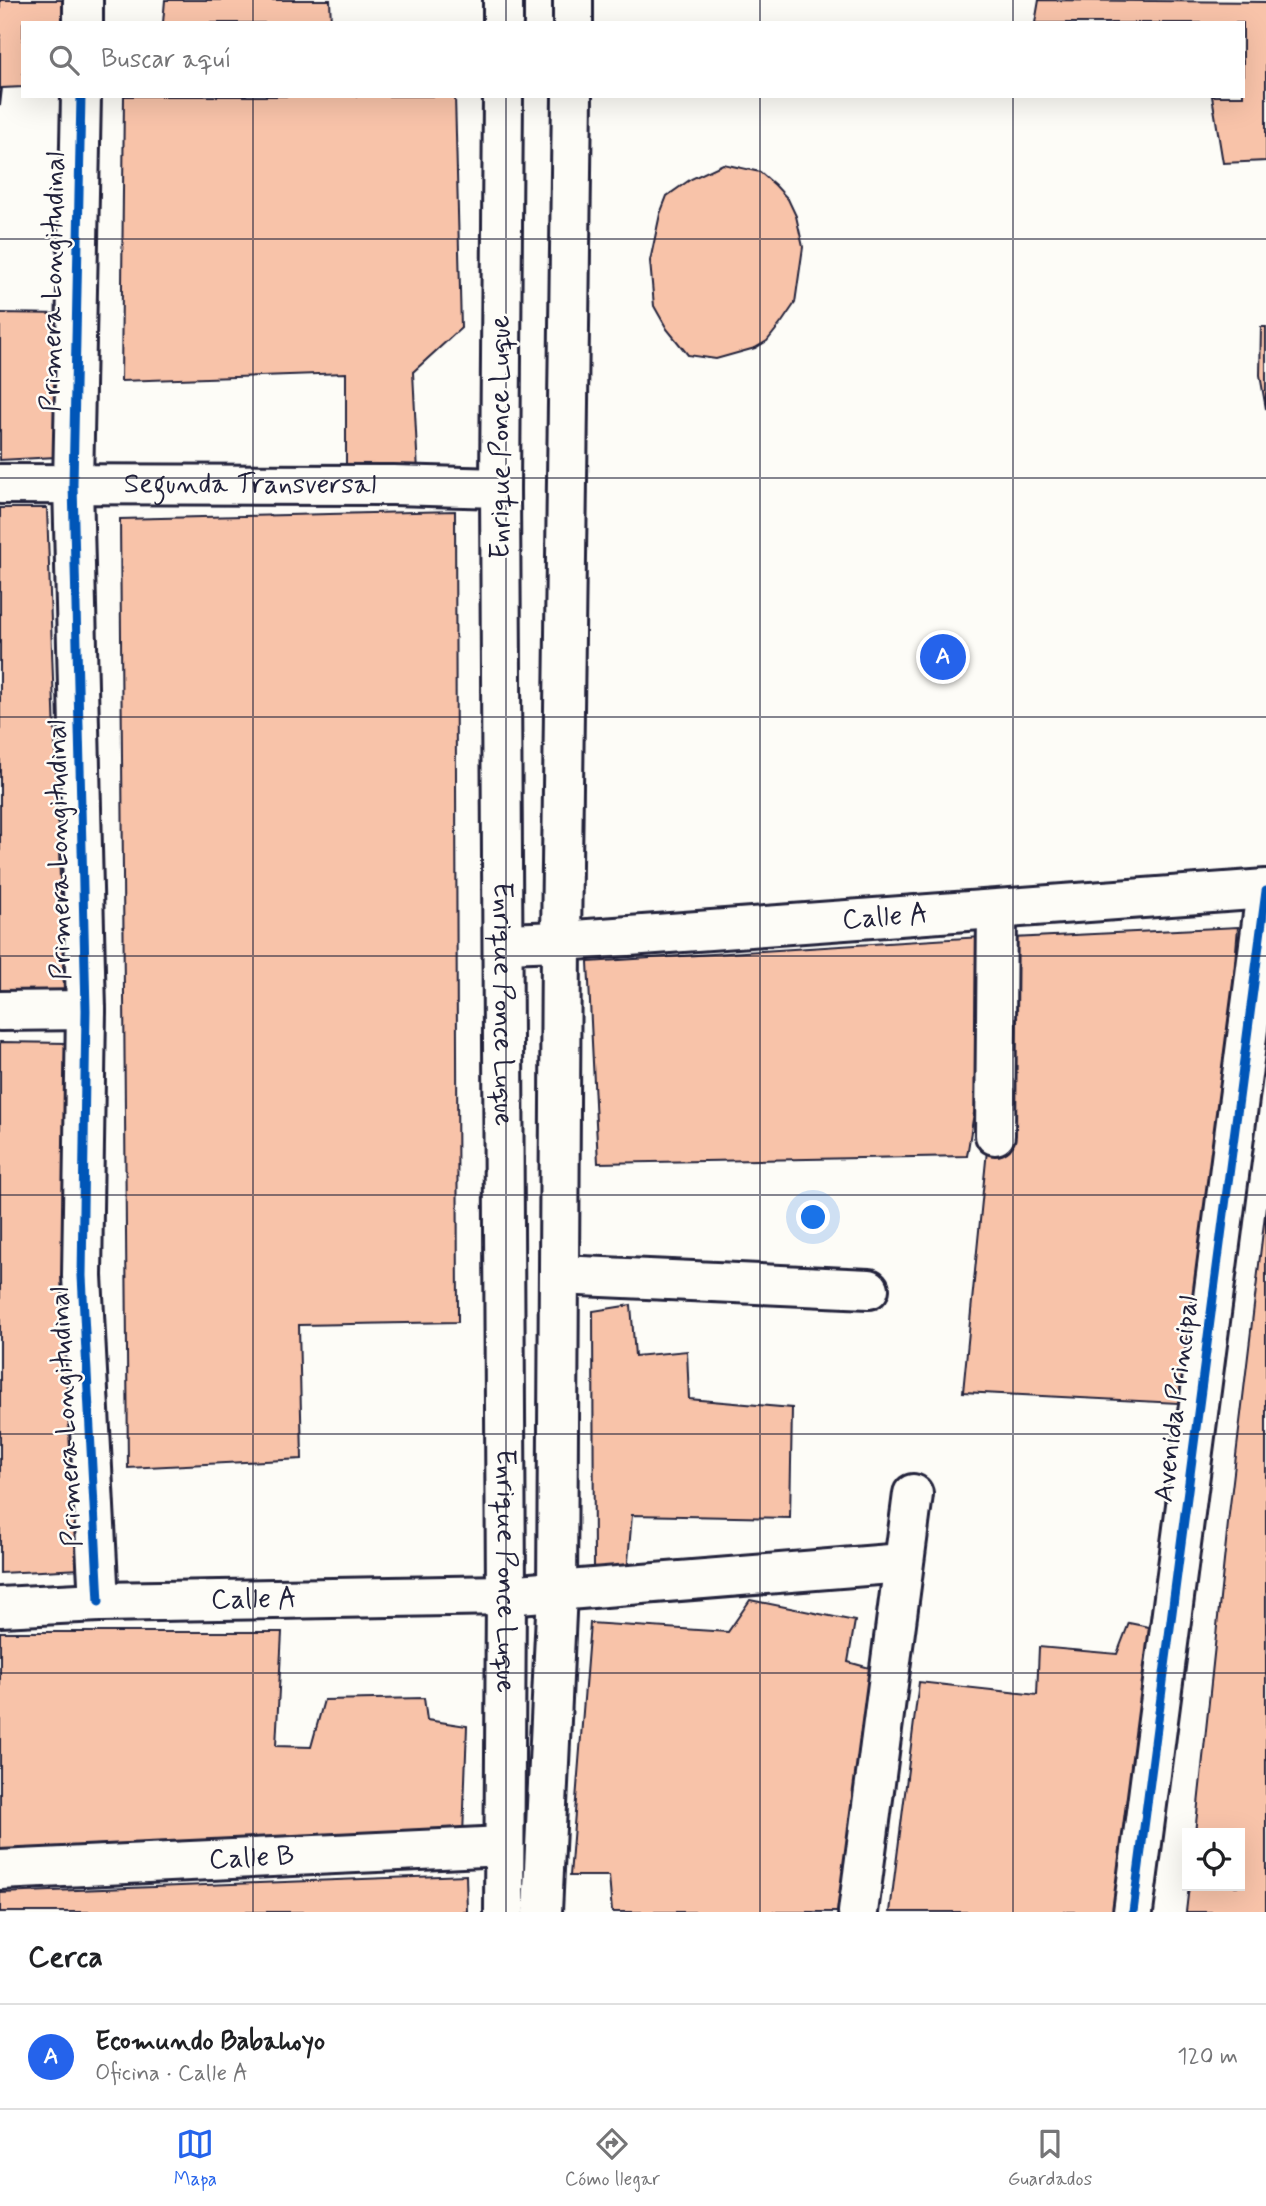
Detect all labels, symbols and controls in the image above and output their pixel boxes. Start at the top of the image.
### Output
search box [21,21,1245,98]
icon: search [45,41,83,79]
text: Buscar aquí [101,43,232,77]
street label: Primera Longitudinal [33,151,75,413]
street label: Enrique Ponce Luque [483,315,520,559]
street label: Segunda Transversal [124,466,376,506]
pin: A [920,631,966,683]
street label: Primera Longitudinal [39,719,81,981]
street label: Enrique Ponce Luque [484,882,522,1126]
street label: Calle A [841,895,929,939]
your location [796,1200,830,1234]
street label: Primera Longitudinal [42,1286,92,1548]
street label: Avenida Principal [1146,1294,1208,1504]
street label: Enrique Ponce Luque [487,1449,525,1693]
street label: Calle A [211,1580,297,1619]
map controls [1182,1828,1245,1891]
button: locate [1182,1828,1245,1891]
street label: Calle B [208,1837,295,1879]
text: Cerca [28,1938,103,1977]
text: Ecomundo Babahoyo [95,2025,325,2059]
text: A [43,2042,59,2072]
text: 120 m [1177,2042,1238,2072]
text: Oficina · Calle A [95,2059,248,2089]
tab: Mapa [174,2125,217,2192]
tab: Cómo llegar [565,2125,660,2192]
tab: Guardados [1008,2125,1092,2192]

